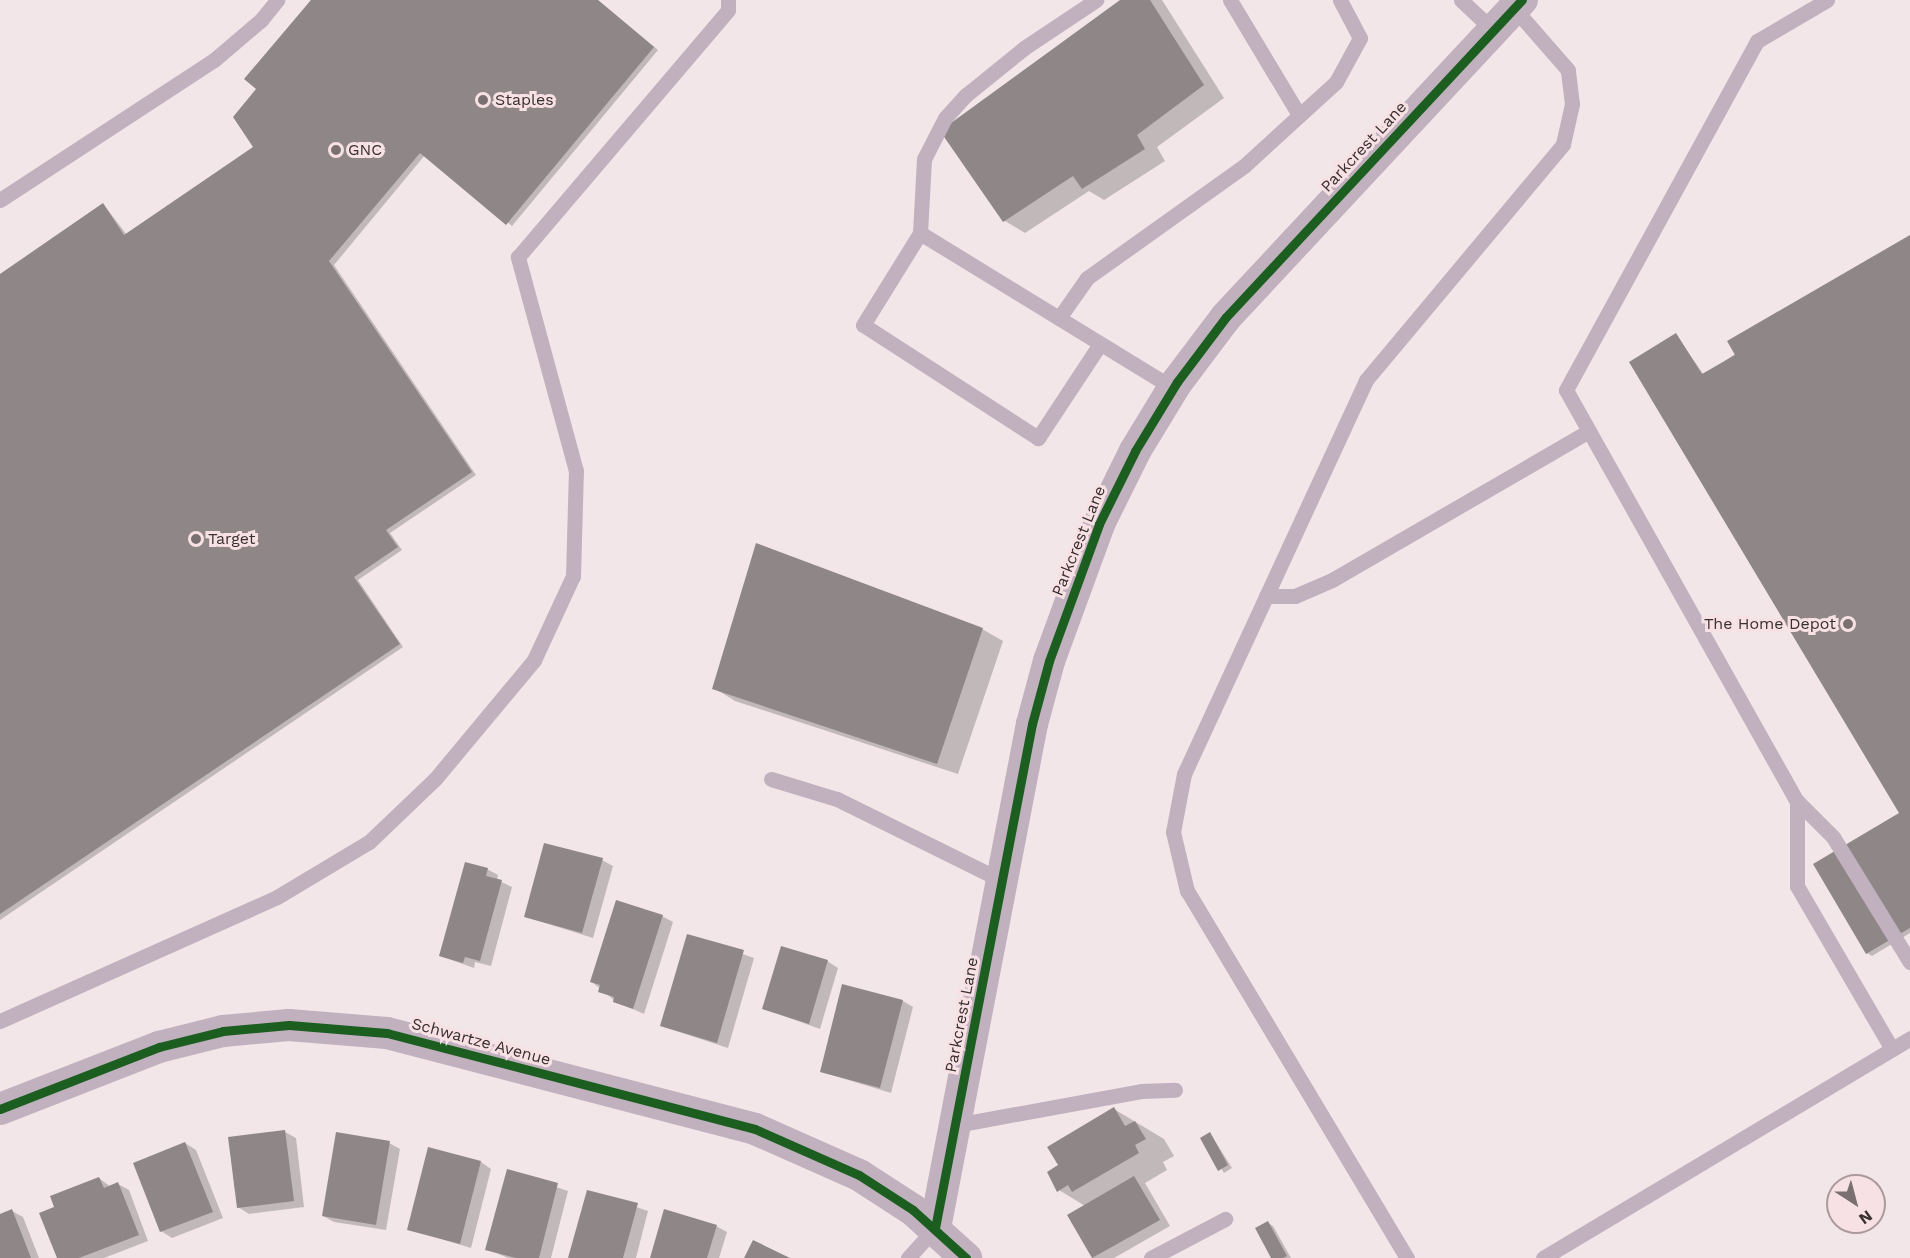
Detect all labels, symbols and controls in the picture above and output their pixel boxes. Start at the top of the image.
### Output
place label: Staples [495,90,554,110]
marker: Staples [476,93,490,107]
street label: Parkcrest Lane [1317,98,1411,196]
place label: GNC [348,140,382,160]
marker: GNC [329,143,343,157]
street label: Parkcrest Lane [1048,483,1110,599]
place label: Target [208,529,255,549]
marker: Target [189,532,203,546]
place label: The Home Depot [1704,614,1836,634]
marker: The Home Depot [1841,617,1855,631]
street label: Parkcrest Lane [941,956,983,1074]
street label: Schwartze Avenue [409,1014,553,1070]
north arrow [1826,1174,1886,1234]
text: N [1855,1206,1876,1229]

